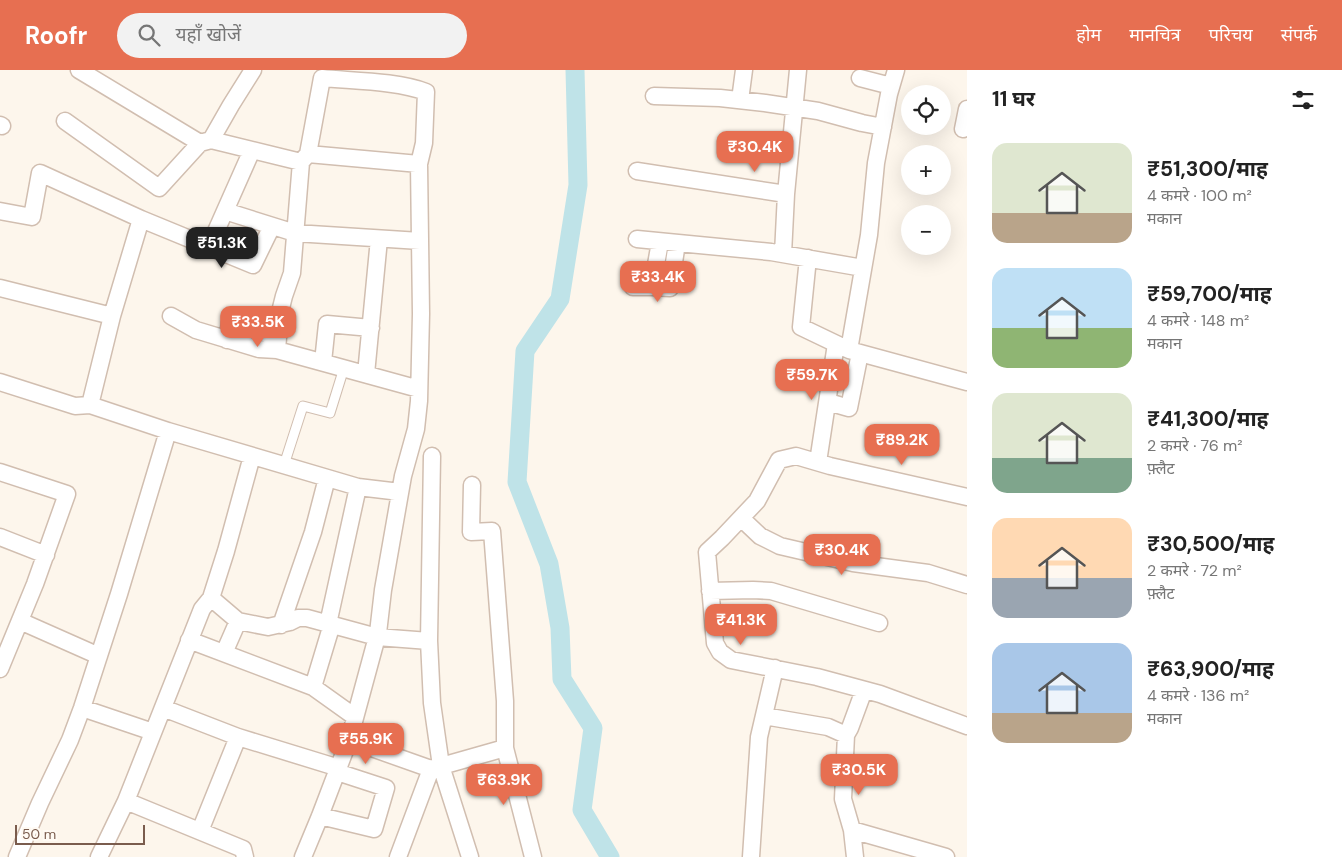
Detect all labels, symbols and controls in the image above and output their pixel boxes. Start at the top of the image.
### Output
search box [117,13,467,58]
text: Roofr [25,20,87,51]
icon: search [135,21,163,49]
text: यहाँ खोजें [175,22,241,47]
text: होम [1076,23,1101,47]
text: मानचित्र [1129,23,1181,47]
text: परिचय [1209,23,1253,47]
text: संपर्क [1281,23,1317,47]
map controls [901,85,951,255]
button: locate [901,85,951,135]
text: 11 घर [992,85,1035,113]
icon: filters [1289,86,1317,114]
pin: ₹30.4K [714,131,796,173]
text: ₹30.4K [728,136,783,157]
button: + [901,145,951,195]
text: ₹51,300/माह [1147,155,1268,183]
icon: home [1032,163,1092,223]
text: 4 कमरे · 100 m² [1147,185,1252,206]
button: − [901,205,951,255]
text: मकान [1147,208,1182,229]
pin: ₹51.3K [181,226,263,269]
text: ₹51.3K [197,232,247,253]
pin: ₹33.4K [617,260,699,303]
text: ₹33.4K [631,266,685,287]
text: ₹59,700/माह [1147,280,1272,308]
icon: home [1032,288,1092,348]
pin: ₹33.5K [217,306,299,348]
text: 4 कमरे · 148 m² [1147,310,1249,331]
text: ₹33.5K [231,311,285,332]
text: मकान [1147,333,1182,354]
pin: ₹59.7K [771,358,853,401]
text: ₹59.7K [786,364,838,385]
text: ₹41,300/माह [1147,405,1269,433]
icon: home [1032,413,1092,473]
pin: ₹89.2K [861,424,943,466]
text: ₹89.2K [876,429,928,450]
text: 2 कमरे · 76 m² [1147,435,1243,456]
text: फ़्लैट [1147,458,1175,479]
text: ₹30,500/माह [1147,530,1274,558]
pin: ₹30.4K [801,534,883,576]
icon: home [1032,538,1092,598]
text: ₹30.4K [815,539,870,560]
text: 2 कमरे · 72 m² [1147,560,1242,581]
text: फ़्लैट [1147,583,1175,604]
pin: ₹41.3K [700,604,782,646]
text: ₹41.3K [716,609,766,630]
text: ₹63,900/माह [1147,655,1274,683]
icon: home [1032,663,1092,723]
text: 4 कमरे · 136 m² [1147,685,1249,706]
text: मकान [1147,708,1182,729]
pin: ₹55.9K [325,722,407,765]
text: ₹55.9K [339,728,393,749]
pin: ₹30.5K [818,754,900,796]
text: ₹30.5K [832,759,886,780]
pin: ₹63.9K [463,764,545,806]
text: ₹63.9K [477,769,531,790]
scale bar [15,822,145,845]
text: 50 m [22,825,56,843]

